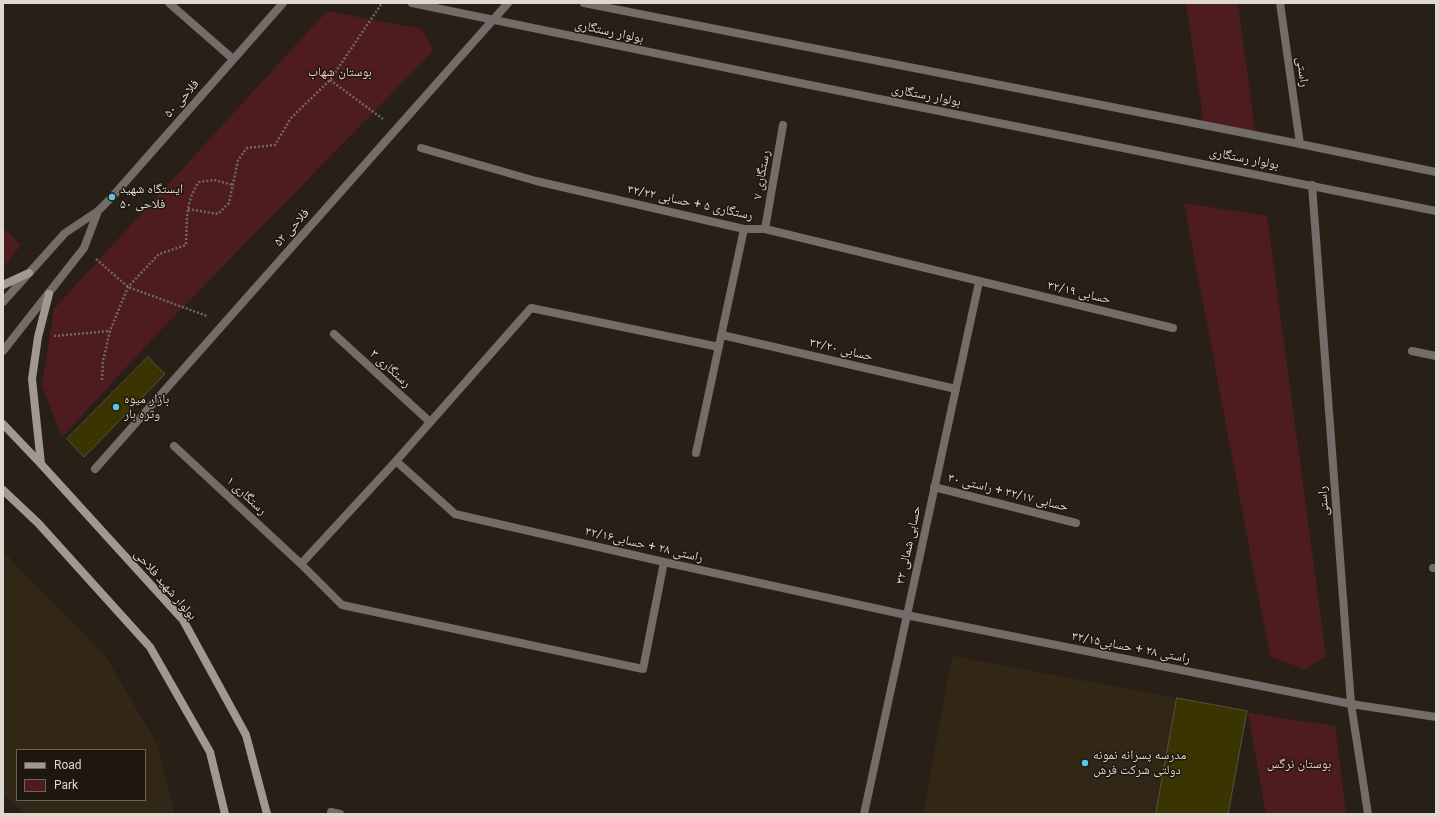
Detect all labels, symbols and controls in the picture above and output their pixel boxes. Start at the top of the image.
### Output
street label: بولوار رستگاری [573,17,645,47]
street label: راستی [1292,56,1312,88]
park label: بوستان شهاب [308,65,372,81]
street label: فلاحی ۵۰ [161,77,203,121]
street label: بولوار رستگاری [890,82,962,110]
street label: بولوار رستگاری [1208,145,1280,173]
street label: رستگاری ۷ [750,149,774,201]
place label: ایستگاه شهید فلاحی ۵۰ [120,182,183,213]
street label: رستگاری ۵ + حسابی ۳۲/۲۲ [626,182,754,224]
marker: ایستگاه شهید فلاحی ۵۰ [107,192,117,202]
street label: فلاحی ۵۲ [271,206,313,250]
street label: حسابی ۳۲/۱۹ [1046,278,1112,308]
street label: حسابی ۳۲/۲۰ [808,335,874,365]
street label: رستگاری ۳ [366,347,414,391]
place label: بازار میوه وتره بار [124,392,169,423]
marker: بازار میوه وتره بار [111,402,121,412]
street label: حسابی ۳۲/۱۷ + راستی ۳۰ [946,470,1070,516]
street label: رستگاری ۱ [223,473,269,519]
street label: راستی [1315,485,1333,517]
street label: حسابی شمالی ۳۲ [893,504,925,586]
street label: راستی ۲۸ + حسابی۳۲/۱۶ [584,524,704,566]
street label: بولوار شهید فلاحی [130,547,200,623]
street label: راستی ۲۸ + حسابی۳۲/۱۵ [1070,629,1192,667]
place label: مدرسه پسرانه نمونه دولتی شرکت فرش [1093,748,1186,779]
legend [16,749,146,801]
park label: بوستان نرگس [1267,757,1331,773]
text: Road [54,758,82,772]
marker: مدرسه پسرانه نمونه دولتی شرکت فرش [1080,758,1090,768]
text: Park [54,778,78,792]

